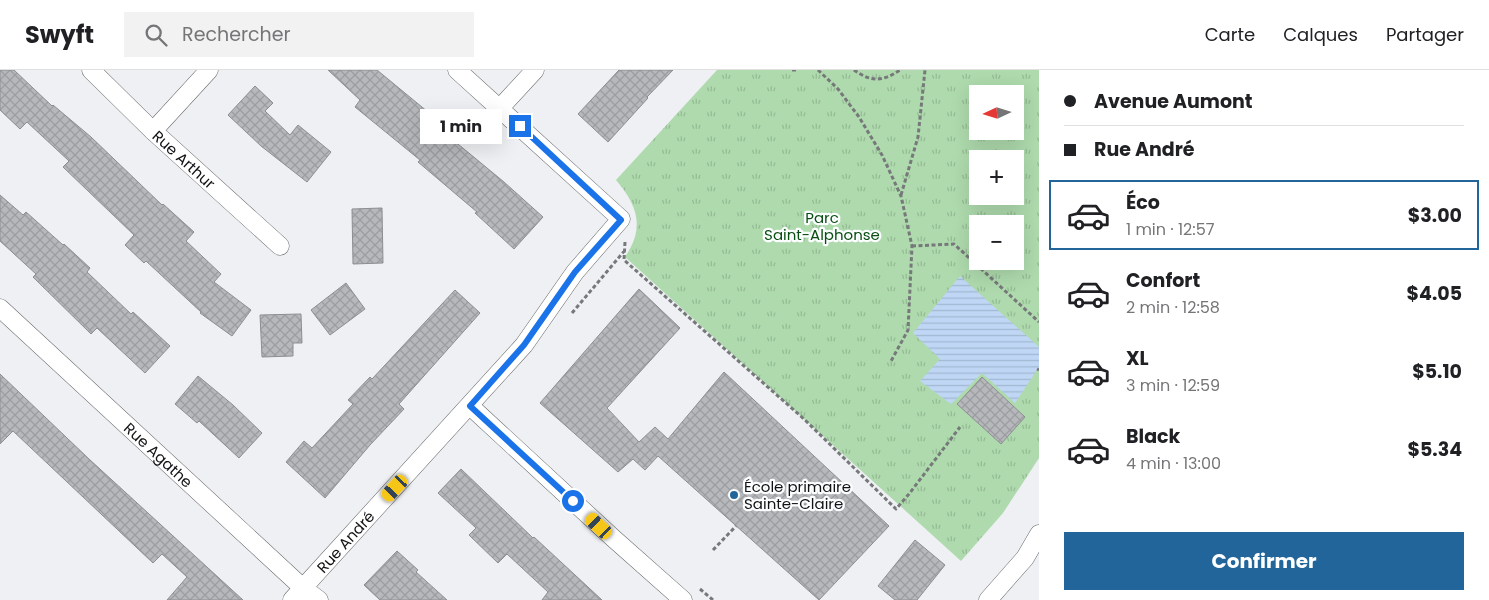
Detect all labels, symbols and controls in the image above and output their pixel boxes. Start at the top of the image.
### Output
search box [124,12,474,57]
text: Swyft [25,18,94,51]
icon: search [142,21,170,49]
text: Rechercher [182,21,291,48]
text: Carte [1205,22,1255,47]
text: Calques [1283,22,1358,47]
text: Partager [1386,22,1464,47]
north arrow [969,85,1024,140]
map controls [969,85,1024,270]
text: Avenue Aumont [1094,88,1253,115]
callout: 1 min [420,108,502,144]
text: 1 min [440,115,482,138]
route end [509,115,531,137]
street label: Rue Arthur [148,125,220,193]
text: Rue André [1094,136,1194,163]
button: + [969,150,1024,205]
text: Éco [1126,189,1160,216]
icon: car [1066,193,1111,238]
text: $3.00 [1408,202,1462,229]
park label: Parc Saint-Alphonse [764,207,880,245]
button: − [969,215,1024,270]
text: 1 min · 12:57 [1126,218,1215,241]
text: Confort [1126,267,1200,294]
icon: car [1066,271,1111,316]
text: $4.05 [1407,280,1462,307]
text: 2 min · 12:58 [1126,296,1220,319]
text: XL [1126,345,1149,372]
icon: car [1066,349,1111,394]
text: $5.10 [1412,358,1462,385]
text: 3 min · 12:59 [1126,374,1220,397]
street label: Rue Agathe [120,417,198,492]
text: Black [1126,423,1180,450]
icon: car [1066,427,1111,472]
text: $5.34 [1407,436,1462,463]
text: 4 min · 13:00 [1126,452,1221,475]
car [379,472,410,504]
place label: École primaire Sainte-Claire [744,476,851,514]
marker: École primaire Sainte-Claire [728,489,740,501]
route start [562,490,584,512]
street label: Rue André [312,506,379,577]
car [582,510,615,542]
button: Confirmer [1064,532,1464,590]

